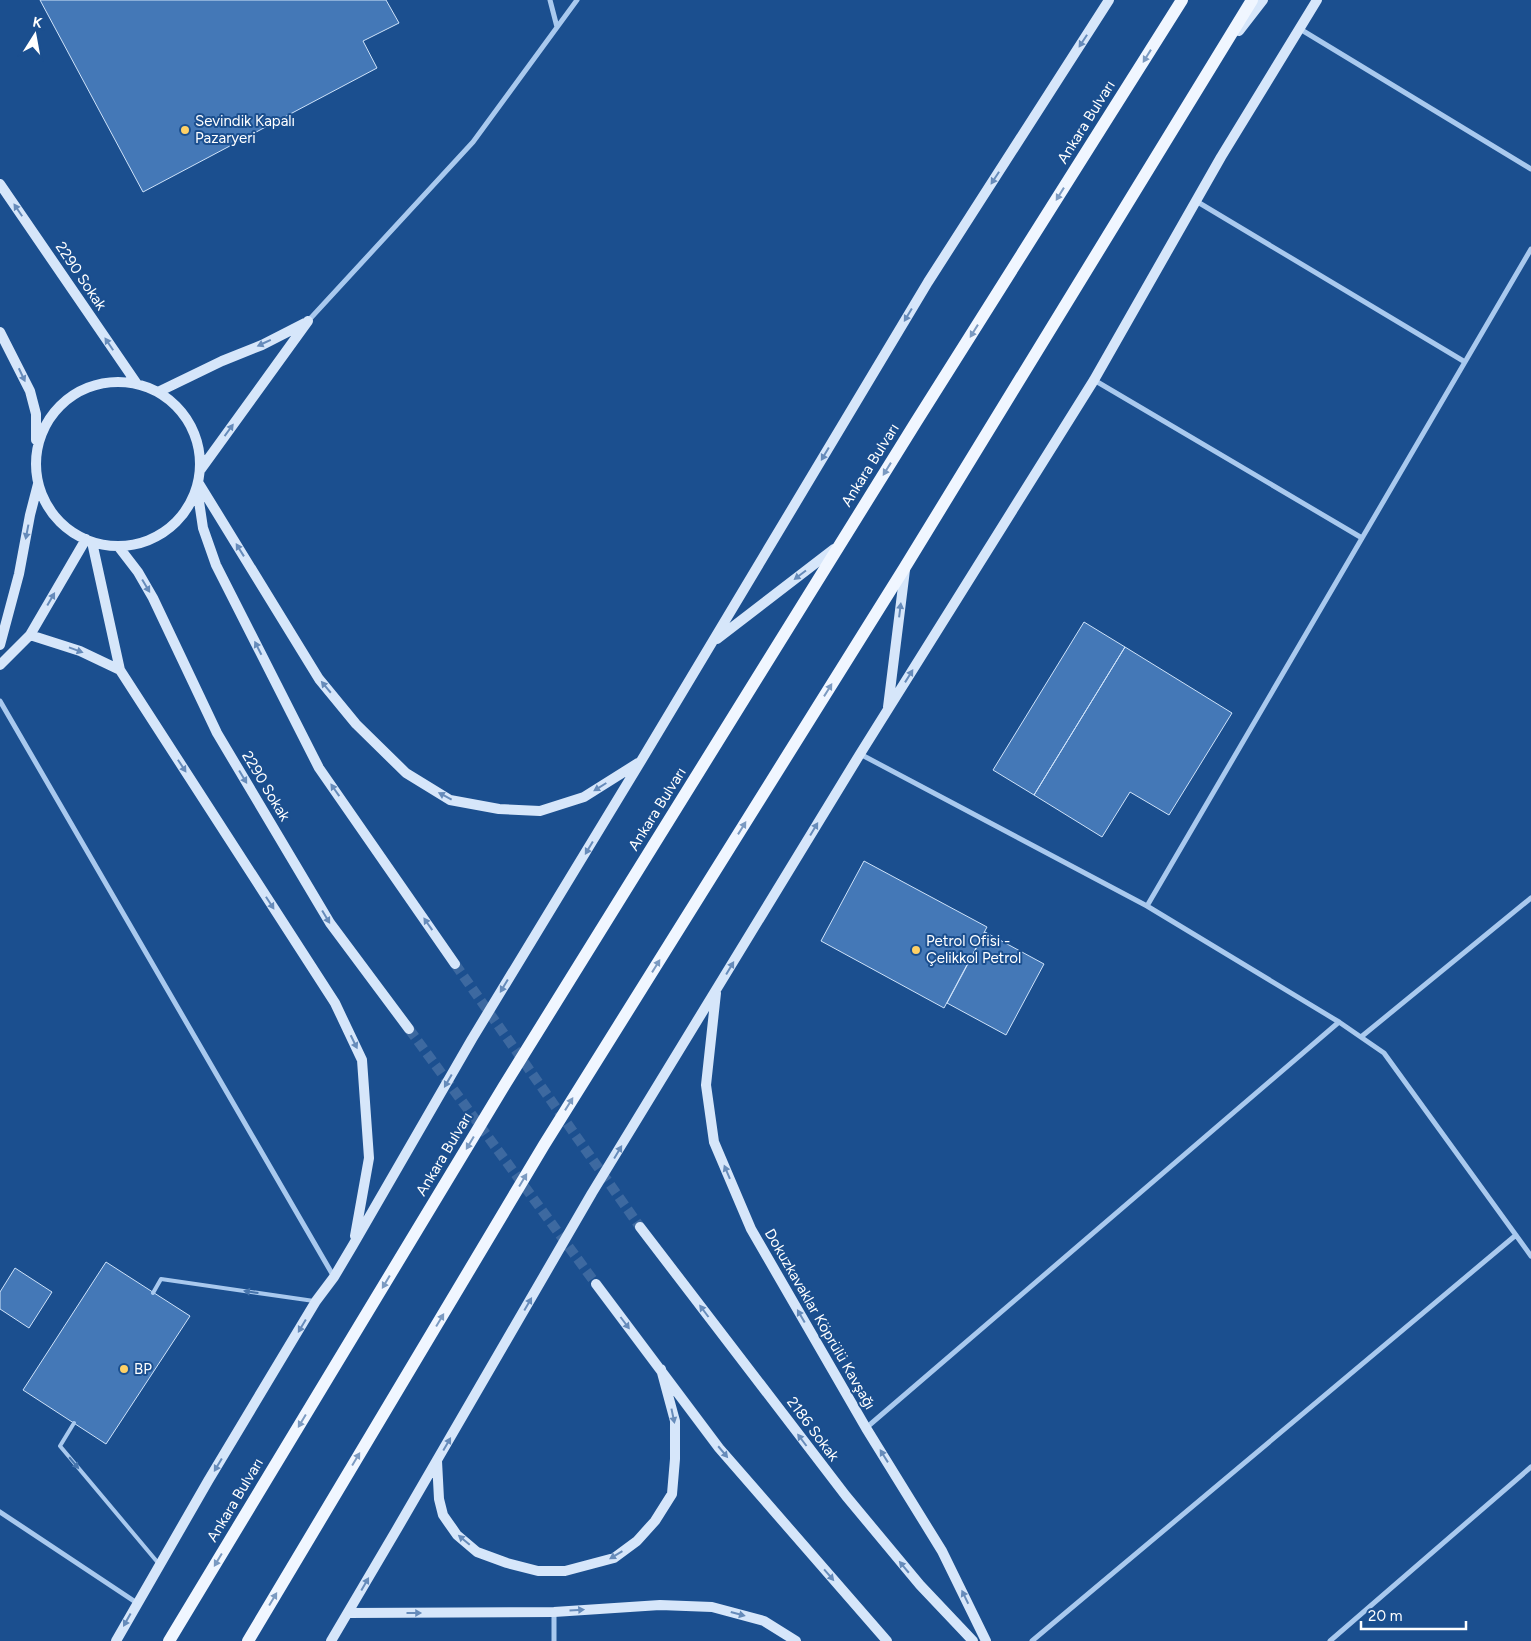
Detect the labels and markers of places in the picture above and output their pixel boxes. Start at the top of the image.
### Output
place label: Sevindik Kapalı Pazaryeri [195,112,295,147]
marker: Sevindik Kapalı Pazaryeri [179,124,191,136]
place label: Petrol Ofisi - Çelikkol Petrol [926,932,1021,967]
marker: Petrol Ofisi - Çelikkol Petrol [910,944,922,956]
place label: BP [134,1360,152,1378]
marker: BP [118,1363,130,1375]

